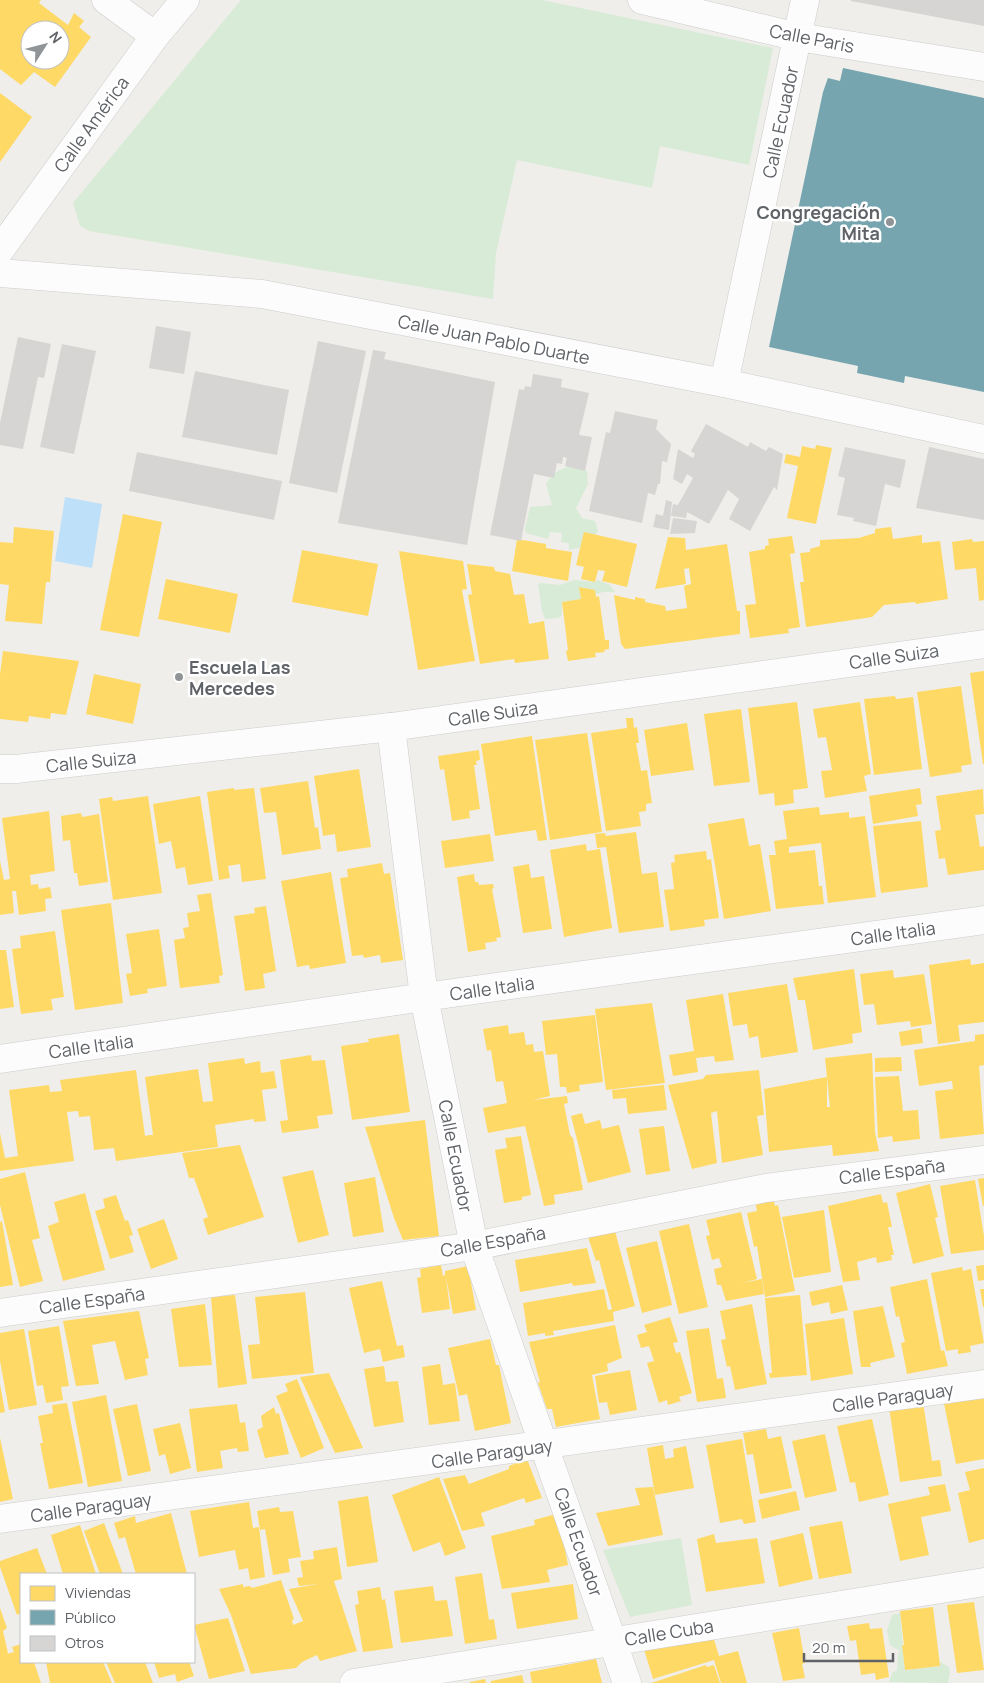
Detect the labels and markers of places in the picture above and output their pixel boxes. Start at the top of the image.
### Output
place label: Congregación Mita [756,200,880,245]
marker: Congregación Mita [884,216,896,228]
place label: Escuela Las Mercedes [189,655,291,700]
marker: Escuela Las Mercedes [173,671,185,683]

